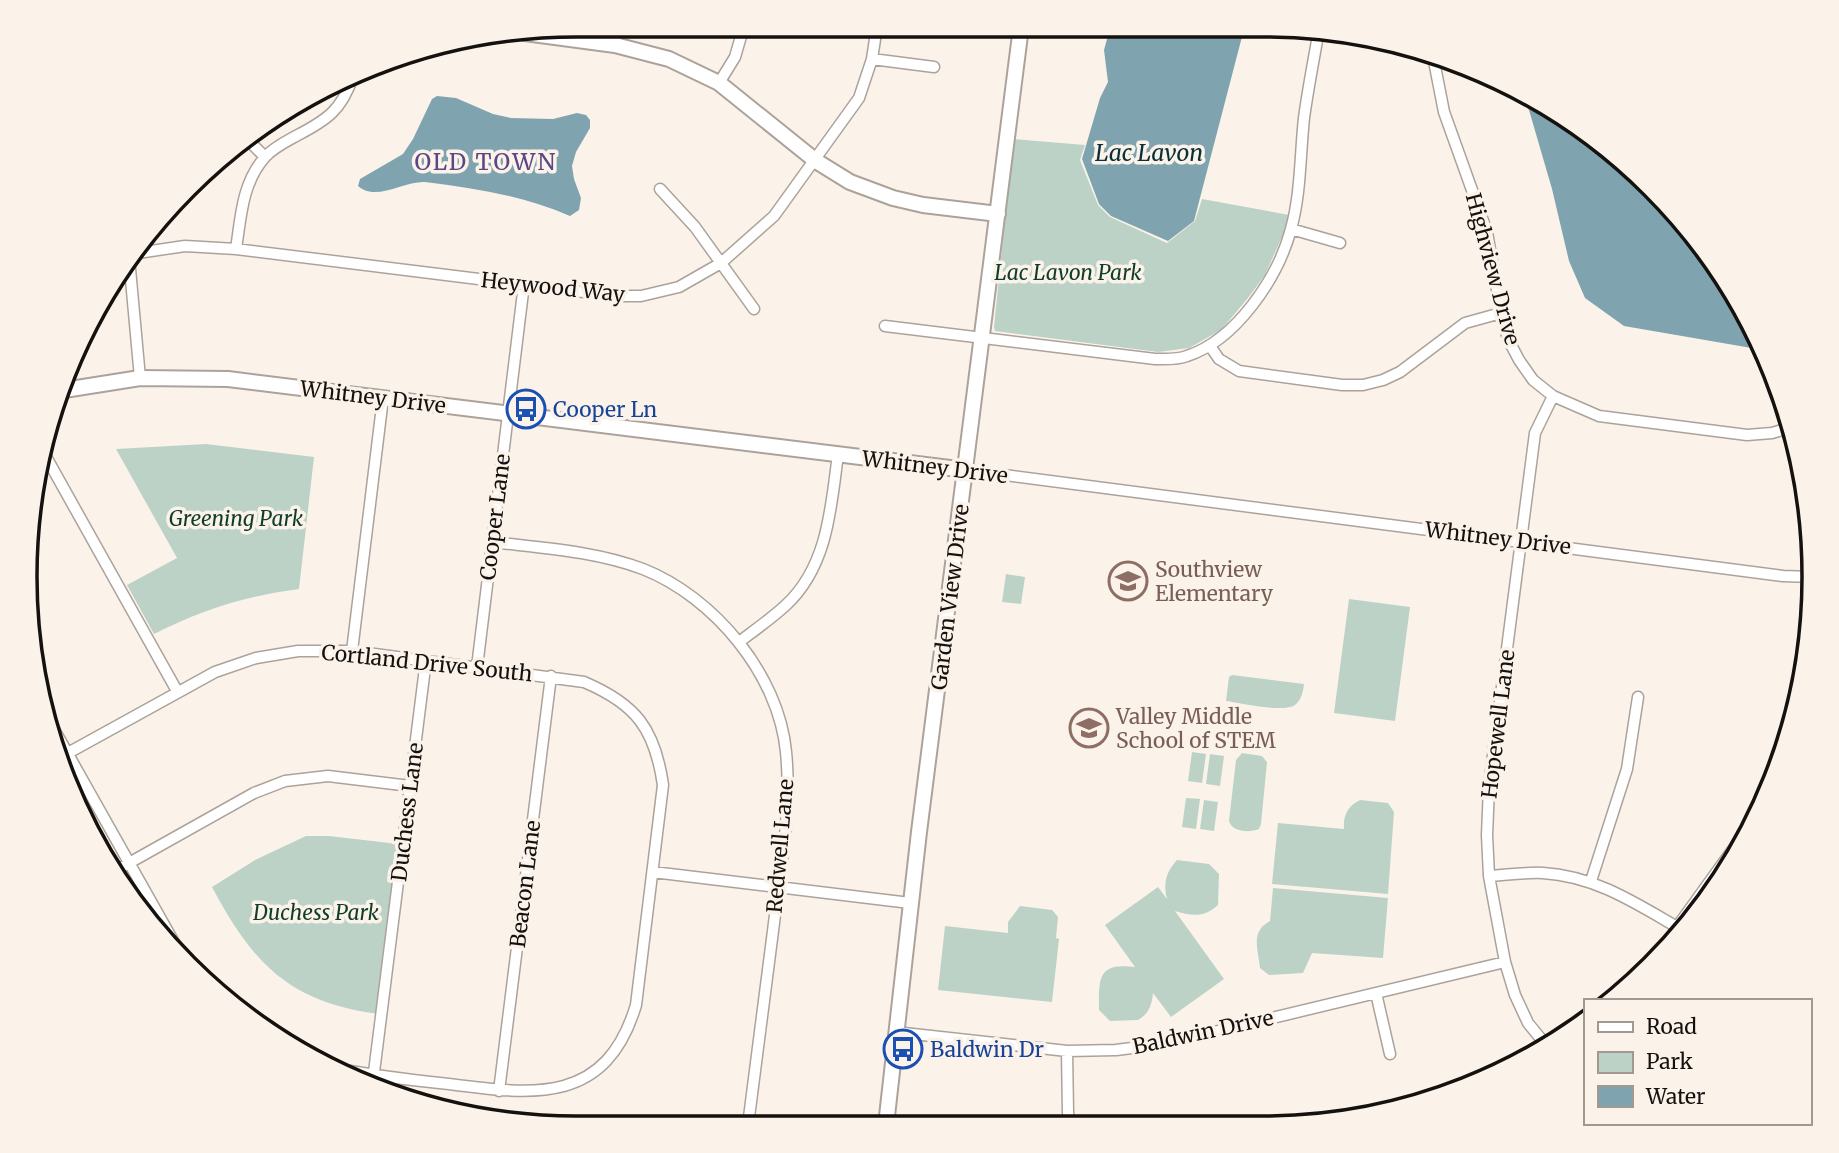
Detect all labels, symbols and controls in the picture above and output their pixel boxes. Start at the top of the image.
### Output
water label: Lac Lavon [1095,138,1203,167]
district label: OLD TOWN [415,147,557,176]
street label: Highview Drive [1460,190,1526,348]
park label: Lac Lavon Park [994,259,1142,286]
street label: Heywood Way [480,266,627,308]
street label: Whitney Drive [298,375,447,419]
bus stop icon: Cooper Ln [505,388,547,430]
place label: Cooper Ln [553,396,657,423]
street label: Whitney Drive [860,445,1009,489]
street label: Cooper Lane [474,452,516,582]
street label: Garden View Drive [925,503,975,691]
park label: Greening Park [169,505,304,532]
street label: Whitney Drive [1423,516,1572,560]
place label: Southview Elementary [1155,556,1274,607]
school or university icon: Southview Elementary [1107,560,1149,602]
street label: Cortland Drive South [320,638,534,688]
street label: Hopewell Lane [1475,648,1521,800]
place label: Valley Middle School of STEM [1115,703,1276,754]
school or university icon: Valley Middle School of STEM [1068,707,1110,749]
street label: Duchess Lane [385,741,429,883]
street label: Redwell Lane [761,778,799,914]
street label: Beacon Lane [504,819,546,949]
park label: Duchess Park [252,899,380,926]
legend [1584,999,1811,1125]
street label: Baldwin Drive [1130,1004,1276,1060]
text: Road [1646,1013,1697,1040]
bus stop icon: Baldwin Dr [882,1028,924,1070]
place label: Baldwin Dr [930,1036,1044,1063]
text: Park [1646,1048,1693,1075]
text: Water [1645,1083,1705,1110]

